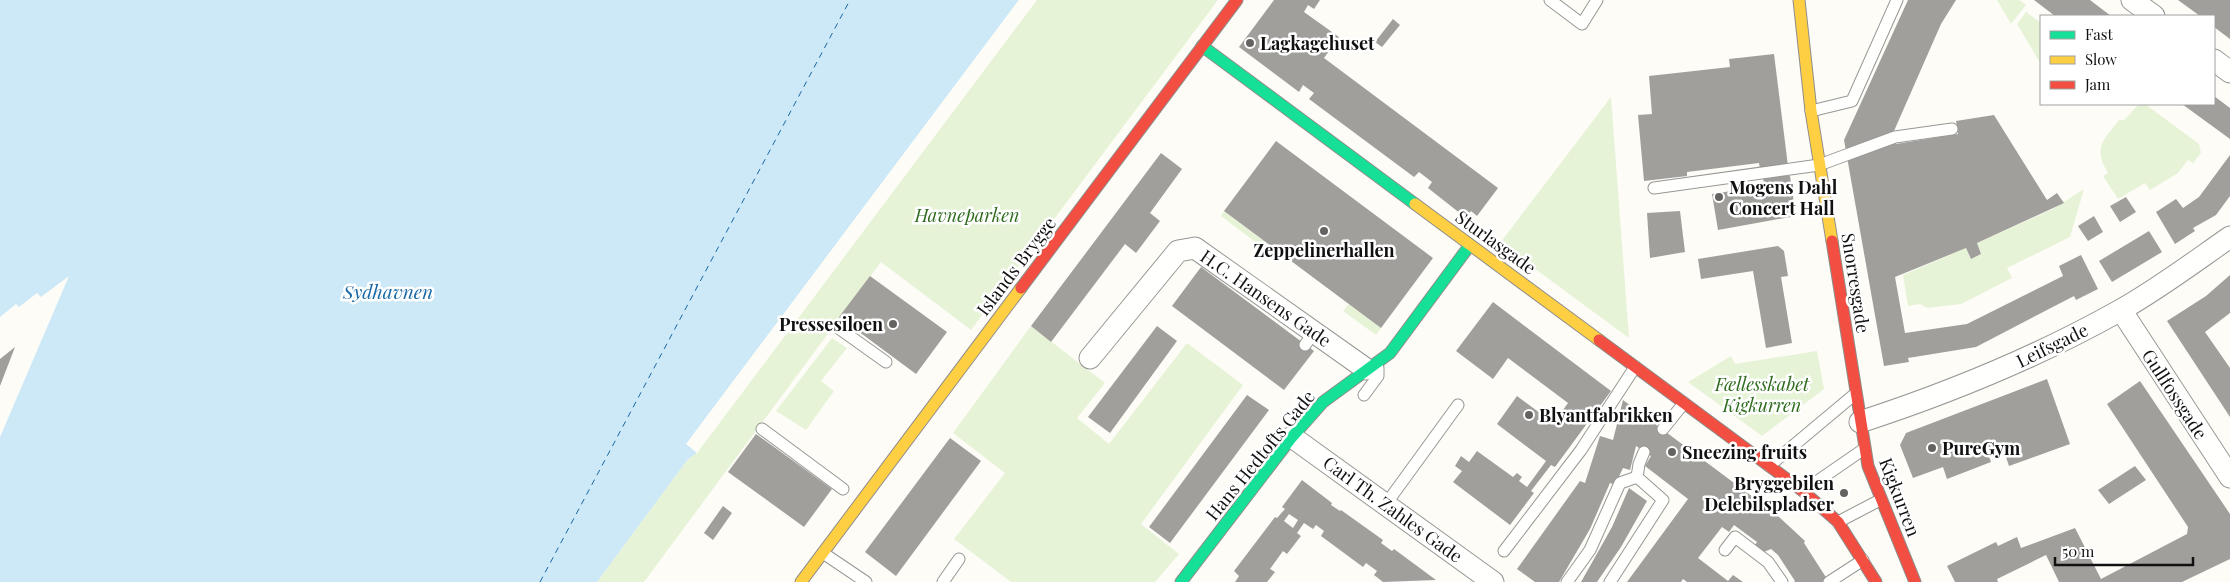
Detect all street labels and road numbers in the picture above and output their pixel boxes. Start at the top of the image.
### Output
street label: Sturlasgade [1451,205,1541,279]
street label: Islands Brygge [971,212,1061,320]
street label: Snorresgade [1836,231,1876,335]
street label: H.C. Hansens Gade [1196,244,1336,352]
street label: Leifsgade [2012,317,2092,373]
street label: Gullfossgade [2137,344,2213,444]
street label: Hans Hedtofts Gade [1200,385,1320,525]
street label: Carl Th. Zahles Gade [1318,450,1468,568]
street label: Kigkurren [1874,454,1926,540]

